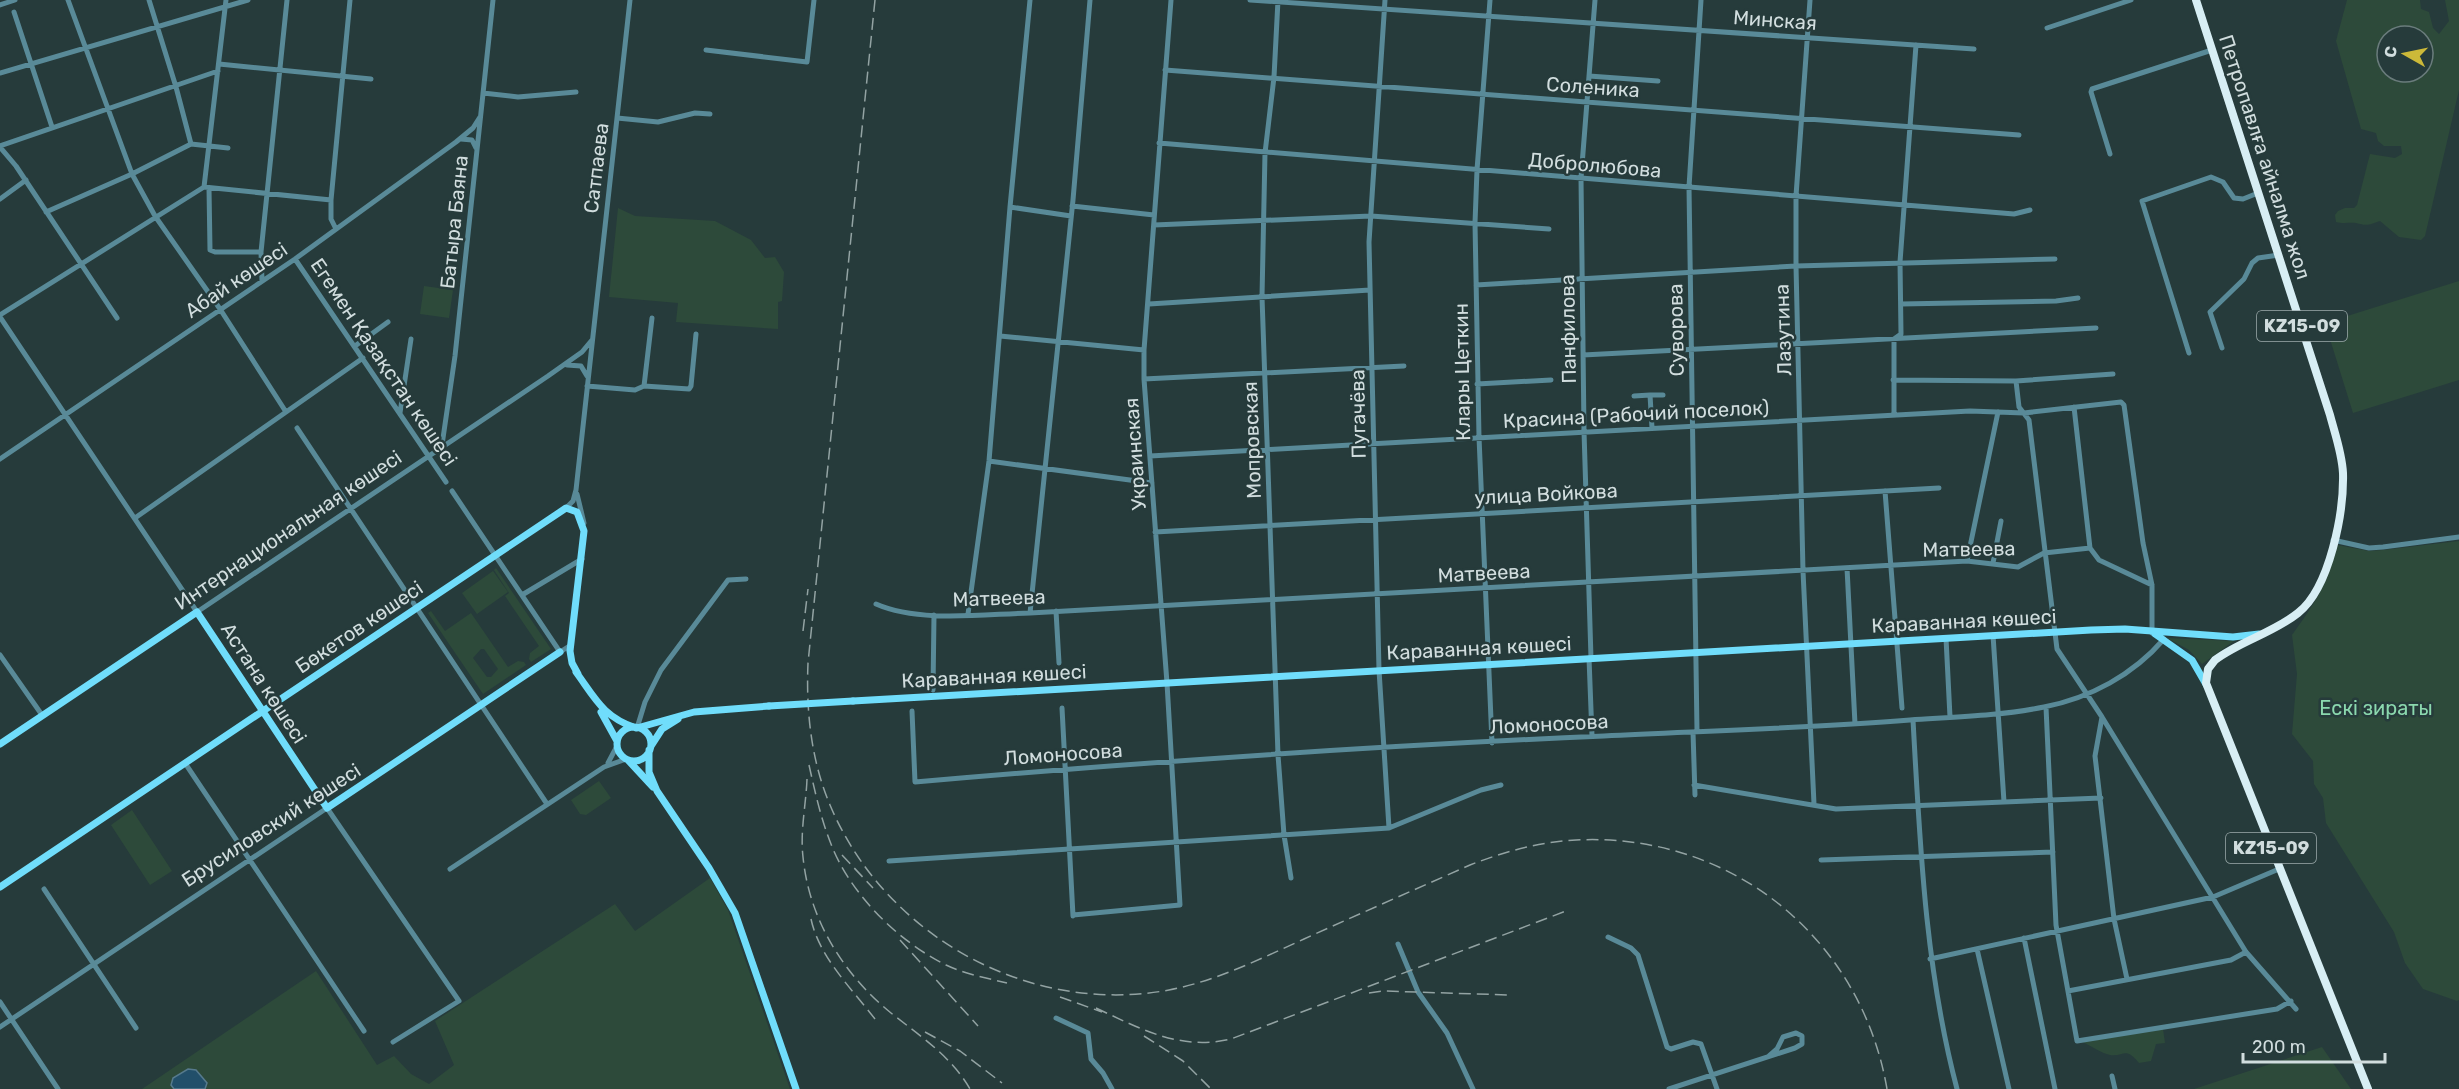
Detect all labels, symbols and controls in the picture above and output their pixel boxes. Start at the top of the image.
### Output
street label: Минская [1732,5,1818,35]
north arrow [2375,24,2435,84]
street label: Петропавлға айналма жол [2214,32,2316,282]
text: С [2380,45,2401,59]
street label: Соленика [1546,72,1640,102]
street label: Сатпаева [579,121,613,215]
street label: Добролюбова [1528,147,1662,183]
street label: Батыра Баяна [435,154,473,290]
street label: Абай көшесі [180,237,292,323]
street label: Егемен Қазақстан көшесі [306,254,462,470]
street label: Панфилова [1555,274,1581,384]
street label: Суворова [1663,283,1689,377]
street label: Лазутина [1769,284,1797,376]
street label: Клары Цеткин [1449,303,1475,441]
road number: KZ15-09 [2257,311,2347,341]
street label: Пугачёва [1345,369,1371,459]
street label: Мопровская [1238,381,1266,499]
street label: Красина (Рабочий поселок) [1502,395,1770,433]
street label: Украинская [1119,397,1151,511]
street label: Интернациональная көшесі [170,445,406,615]
street label: улица Войкова [1474,478,1618,510]
street label: Матвеева [1922,536,2016,562]
street label: Матвеева [1437,559,1531,587]
street label: Бөкетов көшесі [291,576,427,678]
street label: Матвеева [952,584,1046,612]
street label: Караванная көшесі [1871,604,2057,638]
street label: Астана көшесі [216,618,312,748]
street label: Караванная көшесі [1386,631,1572,665]
street label: Караванная көшесі [901,659,1087,693]
park label: Ескі зираты [2319,696,2433,720]
street label: Ломоносова [1489,709,1609,739]
street label: Ломоносова [1003,738,1123,770]
street label: Брусиловский көшесі [177,758,365,892]
road number: KZ15-09 [2226,833,2316,863]
scale bar [2243,1026,2386,1064]
text: 200 m [2252,1036,2306,1058]

